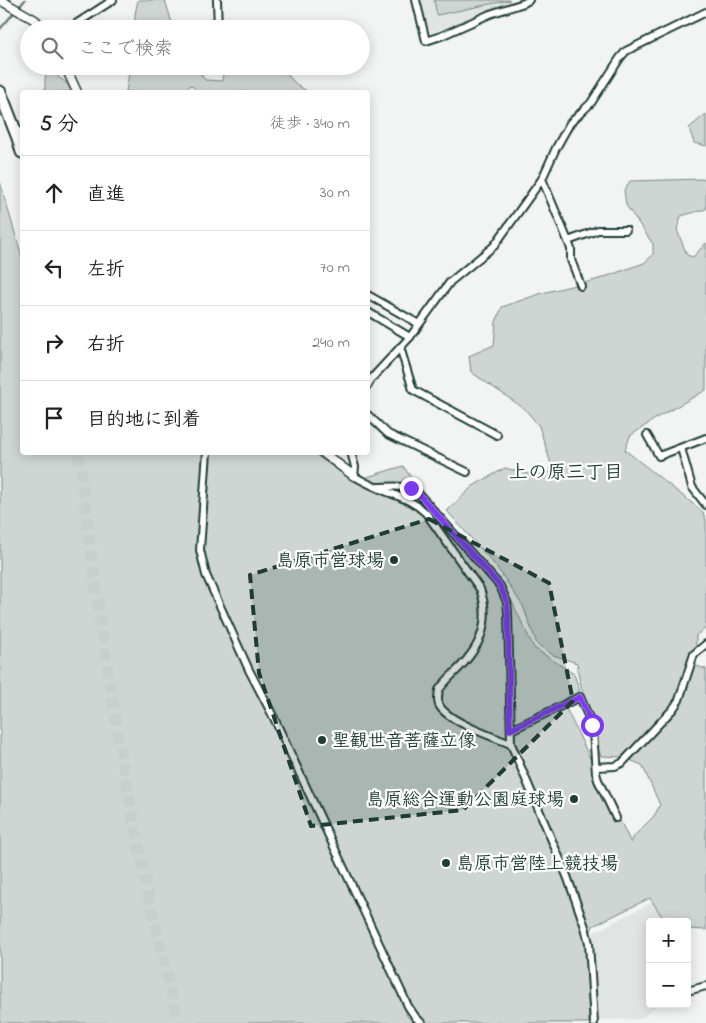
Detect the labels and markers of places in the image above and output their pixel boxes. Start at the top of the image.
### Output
place label: 島原市営球場 [276,549,384,575]
marker: 島原市営球場 [388,554,400,566]
place label: 聖観世音菩薩立像 [332,729,476,755]
marker: 聖観世音菩薩立像 [316,734,328,746]
place label: 島原総合運動公園庭球場 [366,788,564,814]
marker: 島原総合運動公園庭球場 [568,793,580,805]
place label: 島原市営陸上競技場 [456,852,618,878]
marker: 島原市営陸上競技場 [440,857,452,869]

